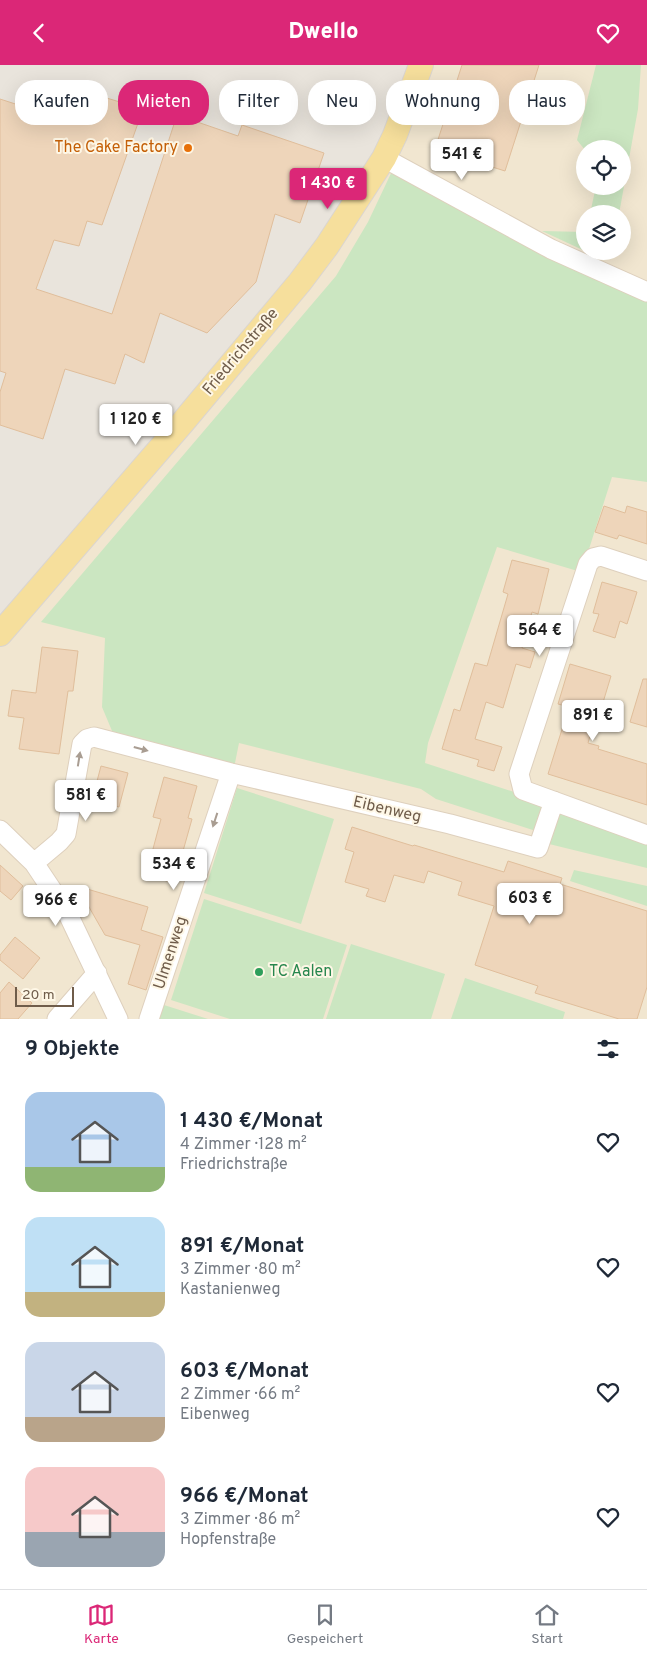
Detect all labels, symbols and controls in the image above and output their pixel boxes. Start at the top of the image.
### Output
icon: back [25,19,53,47]
text: Dwello [288,19,359,46]
icon: heart [594,19,622,47]
chip: Kaufen [15,80,108,125]
chip: Mieten [118,80,209,125]
chip: Filter [219,80,298,125]
chip: Neu [308,80,376,125]
chip: Wohnung [386,80,499,125]
chip: Haus [509,80,585,125]
place label: The Cake Factory [54,138,178,158]
pin: 541 € [427,139,497,181]
map controls [576,140,631,260]
button: locate [576,140,631,195]
marker: The Cake Factory [182,142,194,154]
text: 541 € [442,145,482,165]
pin: 1 430 € [282,167,374,210]
text: 1 430 € [301,174,355,194]
button: layers [576,205,631,260]
street label: Friedrichstraße [199,304,283,400]
pin: 1 120 € [90,403,182,446]
text: 1 120 € [110,410,162,430]
pin: 564 € [505,615,575,657]
text: 564 € [518,621,562,641]
pin: 891 € [558,699,628,742]
text: 891 € [573,706,613,726]
one-way arrow [133,745,148,753]
one-way arrow [76,751,84,767]
pin: 581 € [51,779,121,822]
text: 581 € [66,786,106,806]
street label: Eibenweg [351,792,423,828]
one-way arrow [211,812,219,827]
pin: 534 € [139,849,209,891]
text: 534 € [152,855,196,875]
pin: 603 € [495,883,565,925]
pin: 966 € [21,885,91,927]
text: 603 € [508,889,552,909]
text: 966 € [34,891,78,911]
street label: Ulmenweg [150,914,192,992]
place label: TC Aalen [269,962,332,982]
marker: TC Aalen [253,966,265,978]
scale bar [15,984,74,1007]
text: 20 m [22,987,55,1004]
icon: filters [594,1035,622,1063]
text: 9 Objekte [25,1036,120,1063]
text: 1 430 €/Monat [180,1108,323,1135]
icon: home [65,1112,125,1172]
icon: heart [594,1128,622,1156]
text: 4 Zimmer · 128 m² [180,1135,307,1155]
text: Friedrichstraße [180,1155,288,1175]
text: 891 €/Monat [180,1233,304,1260]
icon: home [65,1237,125,1297]
icon: heart [594,1253,622,1281]
text: 3 Zimmer · 80 m² [180,1260,301,1280]
text: Kastanienweg [180,1280,280,1300]
text: 603 €/Monat [180,1358,309,1385]
icon: home [65,1362,125,1422]
icon: heart [594,1378,622,1406]
text: 2 Zimmer · 66 m² [180,1385,300,1405]
text: Eibenweg [180,1405,250,1425]
text: 966 €/Monat [180,1483,309,1510]
icon: home [65,1487,125,1547]
icon: heart [594,1503,622,1531]
text: 3 Zimmer · 86 m² [180,1510,300,1530]
text: Hopfenstraße [180,1530,276,1550]
tab: Karte [84,1601,119,1648]
tab: Gespeichert [287,1601,363,1648]
tab: Start [531,1601,563,1648]

